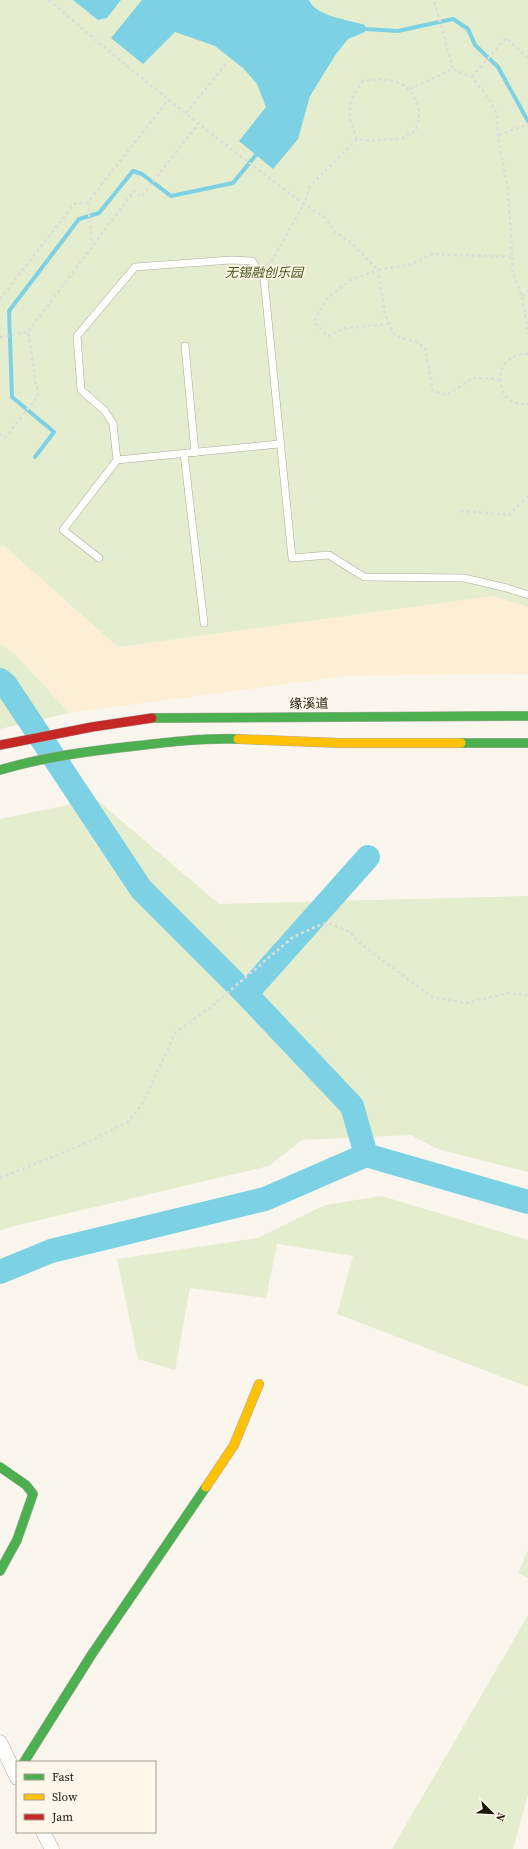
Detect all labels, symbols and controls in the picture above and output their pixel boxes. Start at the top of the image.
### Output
park label: 无锡融创乐园 [225,264,305,281]
street label: 缘溪道 [289,695,329,712]
legend [16,1761,156,1833]
text: Fast [52,1769,74,1785]
text: Slow [52,1789,78,1805]
north arrow [472,1793,512,1833]
text: Jam [51,1809,73,1825]
text: N [492,1810,509,1824]

